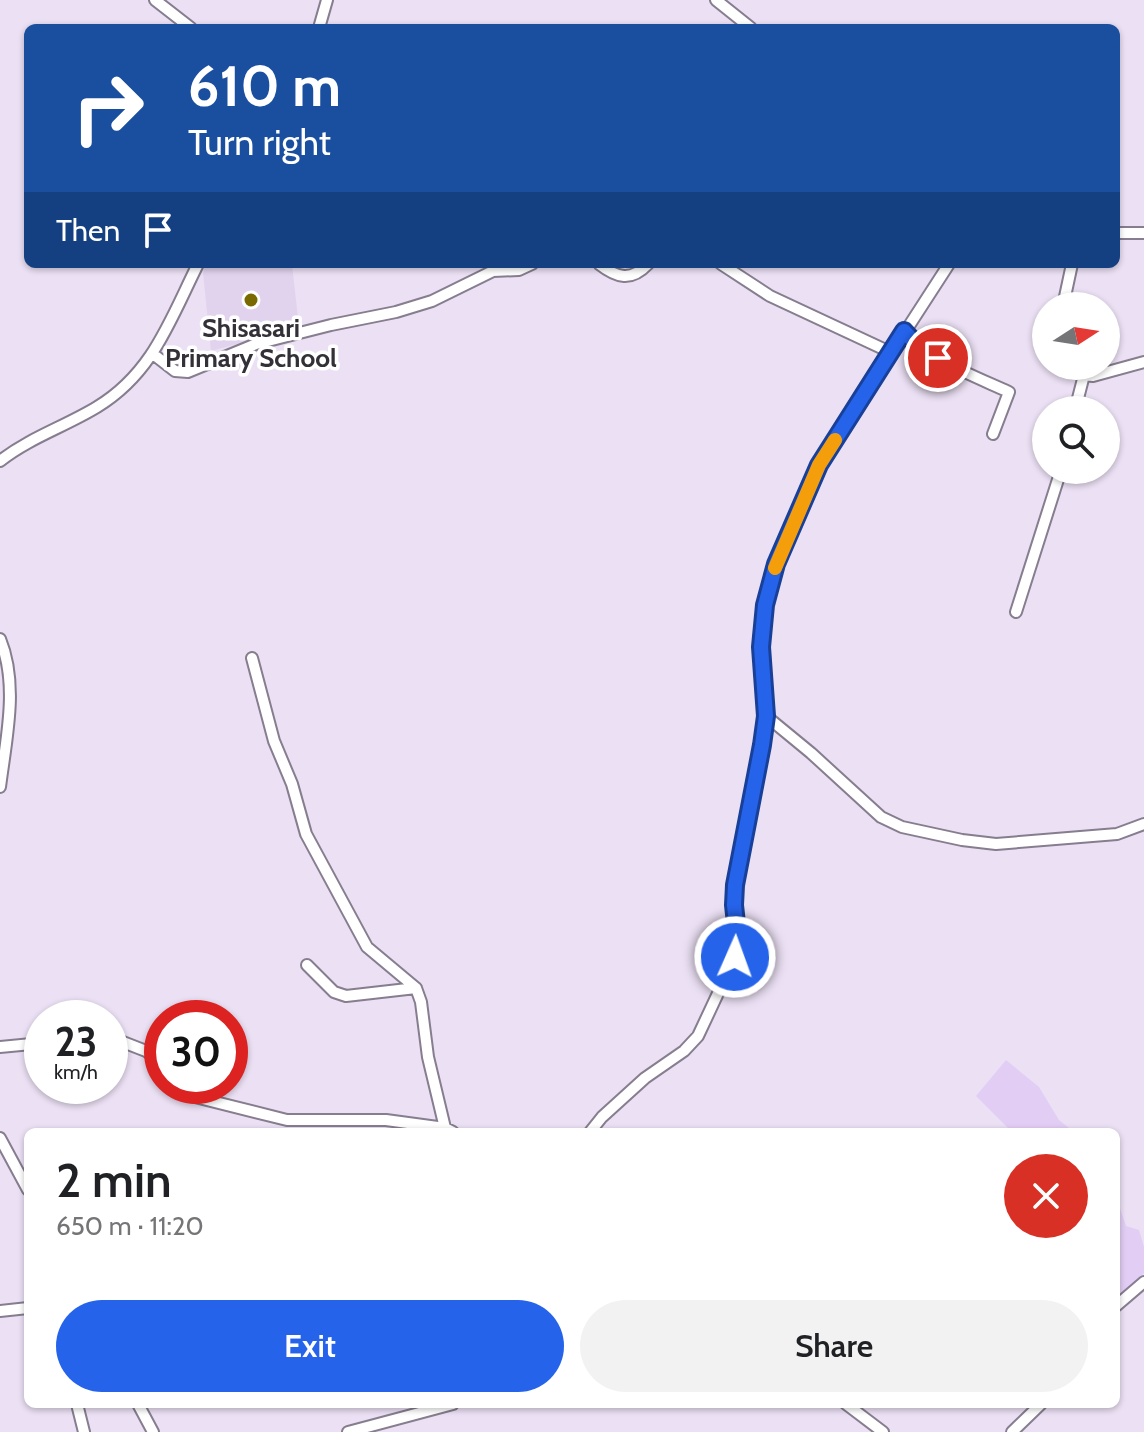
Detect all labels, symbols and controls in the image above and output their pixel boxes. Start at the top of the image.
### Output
text: 610 m [188,52,341,120]
icon: right [56,56,160,160]
text: Turn right [188,120,331,164]
icon: arrive [136,208,180,252]
text: Then [56,212,120,249]
marker: Shisasari Primary School [242,291,260,309]
north arrow [1032,292,1120,380]
map controls [1032,292,1120,484]
place label: Shisasari Primary School [165,312,337,374]
pin [904,324,972,392]
icon: arrive [916,336,960,380]
button: search [1032,396,1120,484]
position arrow [693,915,777,999]
speed limit sign: 30 [144,1000,248,1104]
text: 23 [55,1017,97,1066]
text: km/h [54,1060,98,1084]
text: 2 min [56,1151,172,1209]
button: close [1004,1154,1088,1238]
text: 650 m · 11:20 [56,1210,204,1242]
button: Exit [56,1300,564,1392]
button: Share [580,1300,1088,1392]

